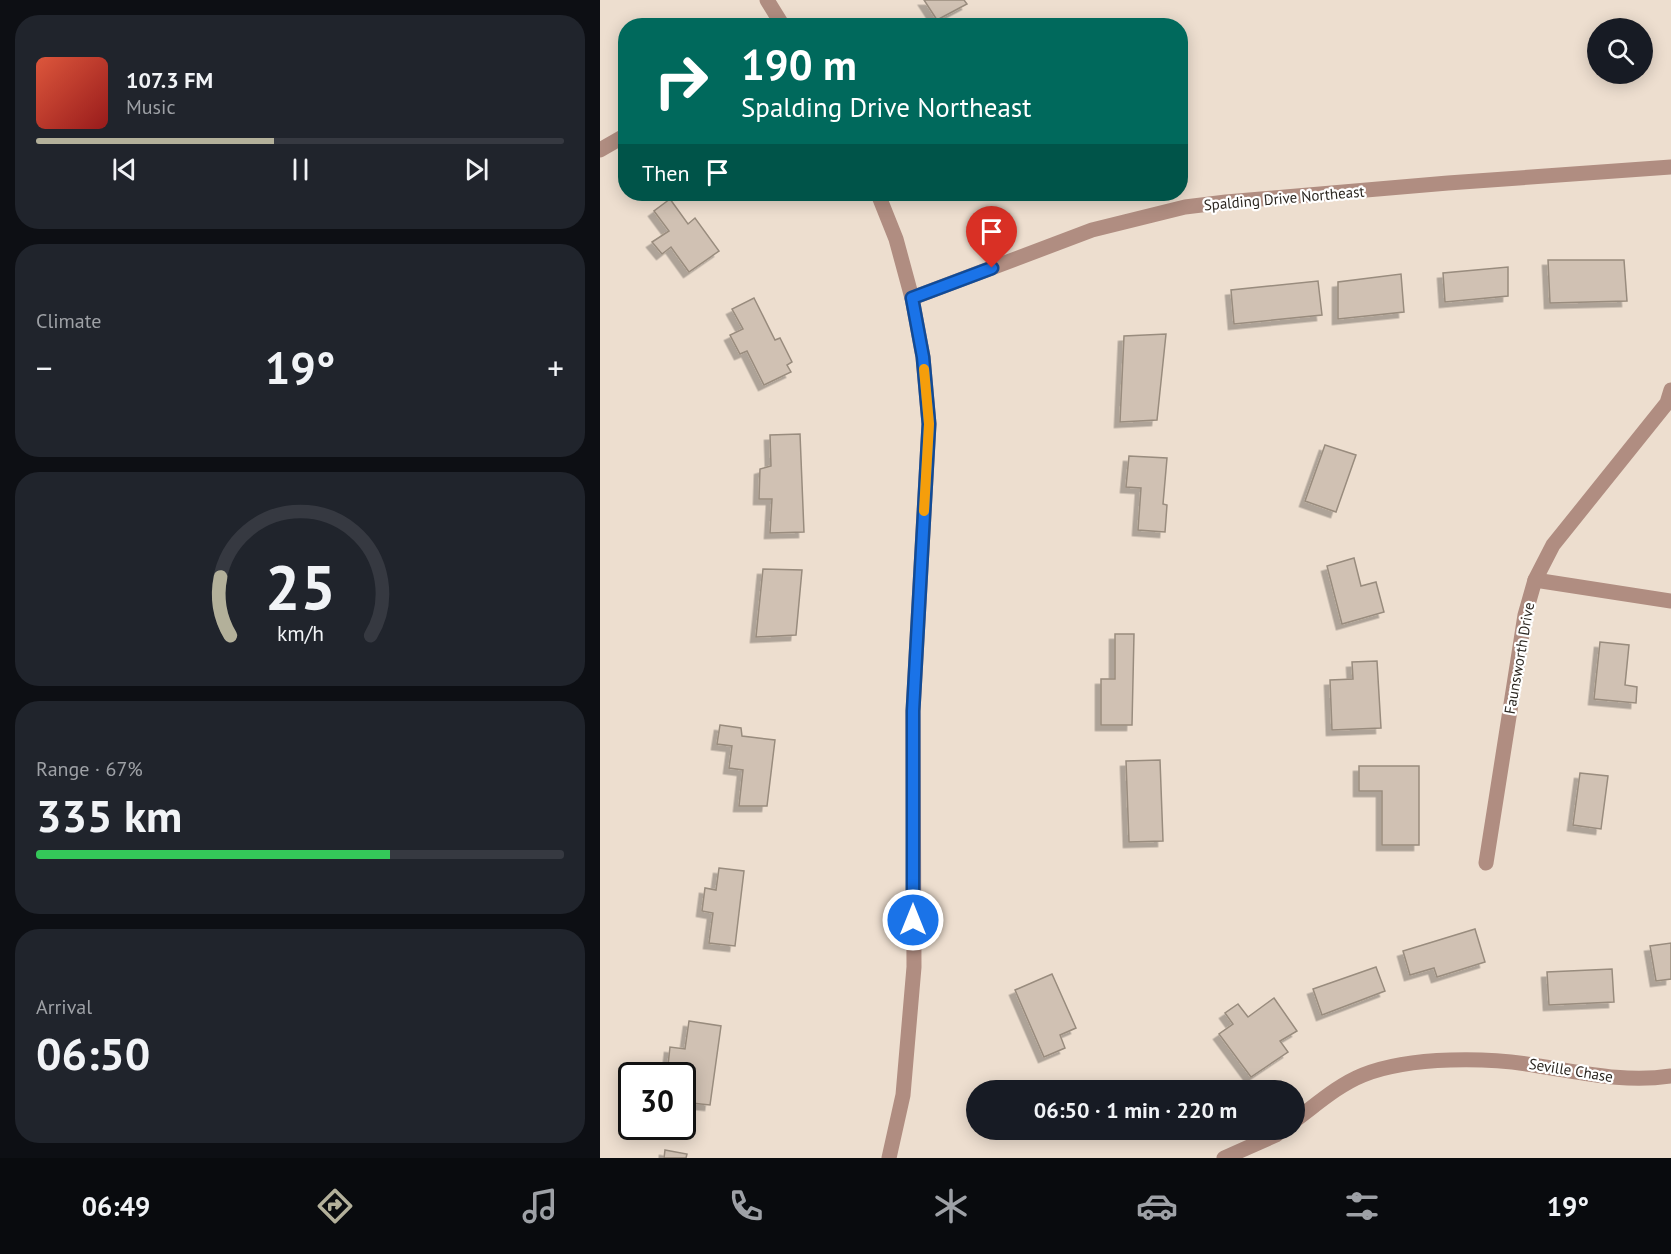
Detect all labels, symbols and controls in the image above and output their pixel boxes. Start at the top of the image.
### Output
map controls [1587,18,1653,84]
button: search [1587,18,1653,84]
text: 190 m [741,37,857,92]
icon: right [642,42,720,120]
text: 107.3 FM [126,66,213,94]
text: Spalding Drive Northeast [741,90,1031,124]
text: Music [126,94,175,120]
icon: previous [108,153,141,186]
icon: pause [284,153,317,186]
icon: next [460,153,493,186]
icon: arrive [701,156,734,189]
text: Then [642,159,689,187]
street label: Spalding Drive Northeast [1203,182,1365,214]
pin [966,206,1017,268]
icon: arrive [975,215,1008,248]
text: Climate [36,308,102,334]
text: 19° [265,338,335,396]
text: − [36,346,53,389]
text: + [547,346,564,389]
text: 25 [265,546,335,627]
street label: Faunsworth Drive [1500,601,1538,715]
text: km/h [276,619,323,647]
text: Range · 67% [36,756,143,782]
text: 335 km [36,786,182,844]
position arrow [881,888,945,952]
text: Arrival [36,994,92,1020]
text: 06:50 [36,1024,150,1082]
street label: Seville Chase [1528,1054,1614,1086]
speed limit sign: 30 [618,1062,696,1140]
text: 06:50 · 1 min · 220 m [1034,1096,1237,1124]
icon: directions [314,1185,356,1227]
icon: music [519,1185,561,1227]
icon: phone [725,1185,767,1227]
icon: climate [930,1185,972,1227]
icon: car [1136,1185,1178,1227]
icon: filters [1341,1185,1383,1227]
text: 06:49 [82,1189,150,1223]
text: 19° [1547,1189,1589,1223]

